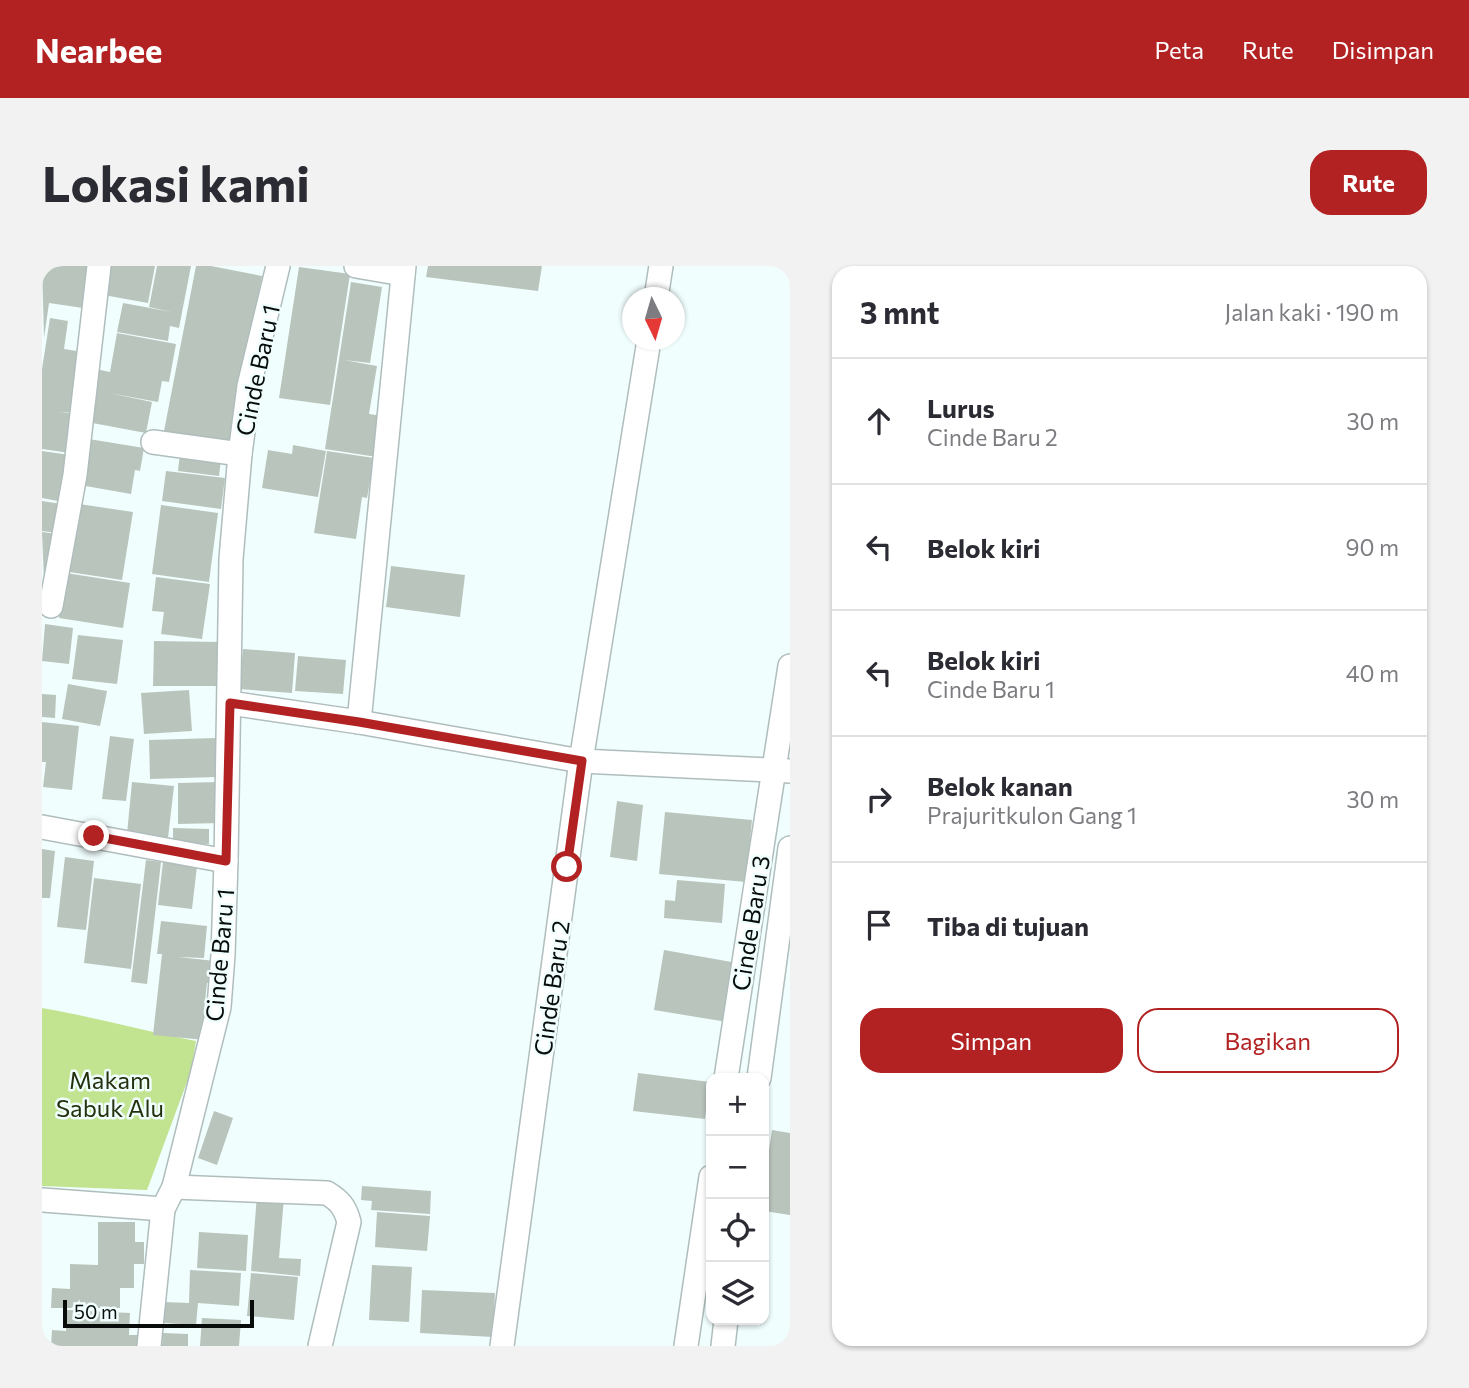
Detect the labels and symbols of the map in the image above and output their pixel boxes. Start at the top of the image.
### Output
north arrow [622,287,685,350]
street label: Cinde Baru 1 [229,302,285,438]
route end [78,820,109,851]
route start [551,851,582,882]
street label: Cinde Baru 3 [725,853,775,993]
street label: Cinde Baru 1 [199,887,239,1023]
street label: Cinde Baru 2 [527,918,575,1058]
park label: Makam Sabuk Alu [56,1065,164,1122]
scale bar [63,1297,254,1329]

